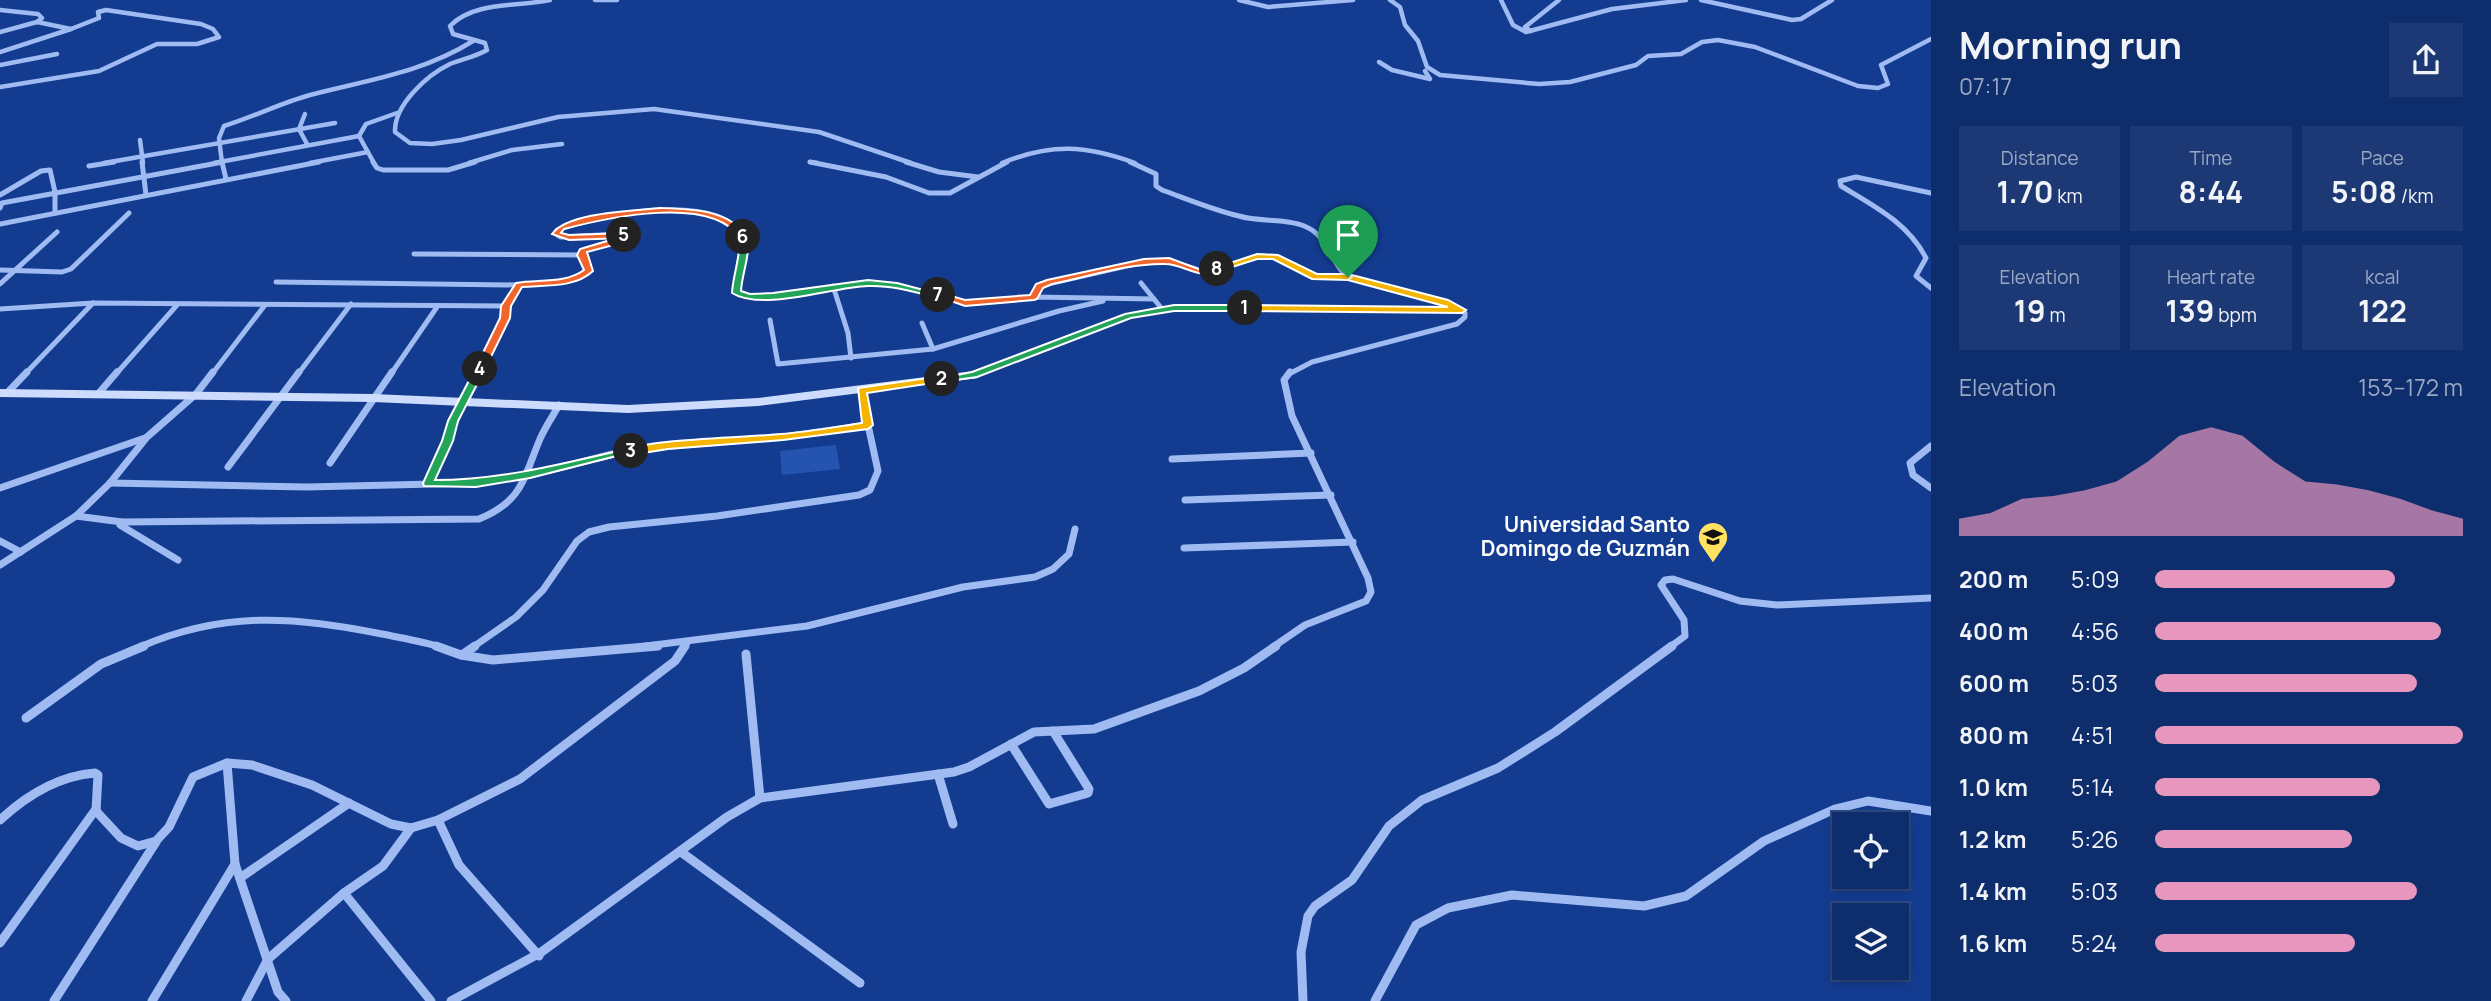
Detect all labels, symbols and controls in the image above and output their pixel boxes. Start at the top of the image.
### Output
text: Morning run [1959,18,2182,70]
button: share [2389,23,2463,97]
text: 07:17 [1959,70,2012,102]
text: Distance [2001,145,2079,171]
text: Time [2190,145,2232,171]
text: Pace [2361,145,2404,171]
text: 1.70 [1997,171,2053,212]
text: 8:44 [2179,171,2243,212]
text: 5:08 [2331,171,2397,212]
text: km [2053,183,2083,209]
text: /km [2397,183,2434,209]
pin [1318,205,1378,277]
icon: arrive [1329,216,1367,254]
pin: 5 [606,218,642,252]
pin: 6 [726,219,760,254]
text: 5 [618,221,629,247]
text: 6 [737,223,748,249]
pin: 8 [1200,252,1234,286]
text: 8 [1211,255,1222,281]
text: Elevation [2000,264,2080,290]
text: Heart rate [2167,264,2255,290]
text: kcal [2365,264,2400,290]
pin: 7 [920,278,956,312]
text: 7 [932,281,943,307]
pin: 1 [1228,290,1262,326]
text: 19 [2014,290,2046,331]
text: 139 [2165,290,2214,331]
text: 122 [2358,290,2407,331]
text: 1 [1240,294,1249,320]
text: m [2046,302,2066,328]
text: bpm [2214,302,2257,328]
pin: 4 [462,352,498,386]
text: 4 [474,355,485,381]
pin: 2 [925,362,960,396]
text: 2 [936,365,947,391]
text: Elevation [1959,371,2056,403]
text: 153–172 m [2358,371,2463,403]
pin: 3 [614,434,648,468]
text: 3 [625,437,636,463]
place label: Universidad Santo Domingo de Guzmán [1481,510,1690,562]
school or university icon: Universidad Santo Domingo de Guzmán [1696,520,1730,564]
text: 200 m [1959,563,2028,595]
text: 5:09 [2071,563,2119,595]
text: 400 m [1959,615,2029,647]
text: 4:56 [2071,615,2119,647]
text: 600 m [1959,667,2029,699]
text: 5:03 [2071,667,2118,699]
text: 800 m [1959,719,2029,751]
text: 4:51 [2071,719,2114,751]
text: 1.0 km [1959,771,2028,803]
text: 5:14 [2071,771,2114,803]
map controls [1832,812,1909,980]
button: locate [1832,812,1909,889]
text: 1.2 km [1959,823,2026,855]
text: 5:26 [2071,823,2119,855]
text: 1.4 km [1959,875,2027,907]
text: 5:03 [2071,875,2118,907]
button: layers [1832,903,1909,980]
text: 1.6 km [1959,927,2027,959]
text: 5:24 [2071,927,2117,959]

